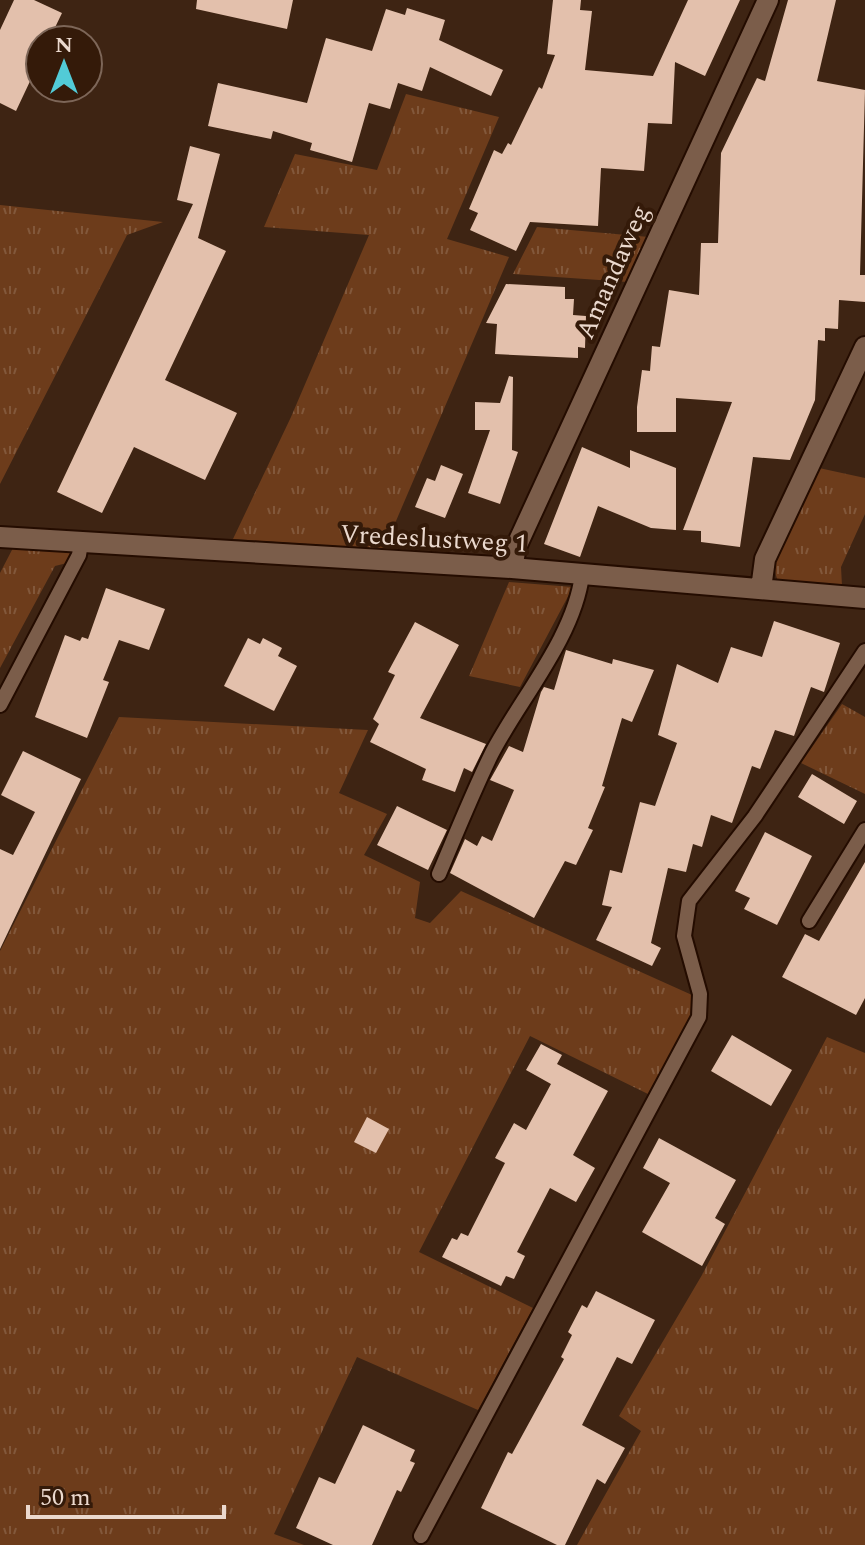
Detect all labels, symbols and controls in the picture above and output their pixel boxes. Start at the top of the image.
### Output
north arrow [24,24,104,104]
text: N [55,29,73,62]
street label: Amandaweg [566,198,660,346]
street label: Vredeslustweg 1 [339,514,529,564]
scale bar [28,1469,224,1519]
text: 50 m [40,1480,91,1516]

